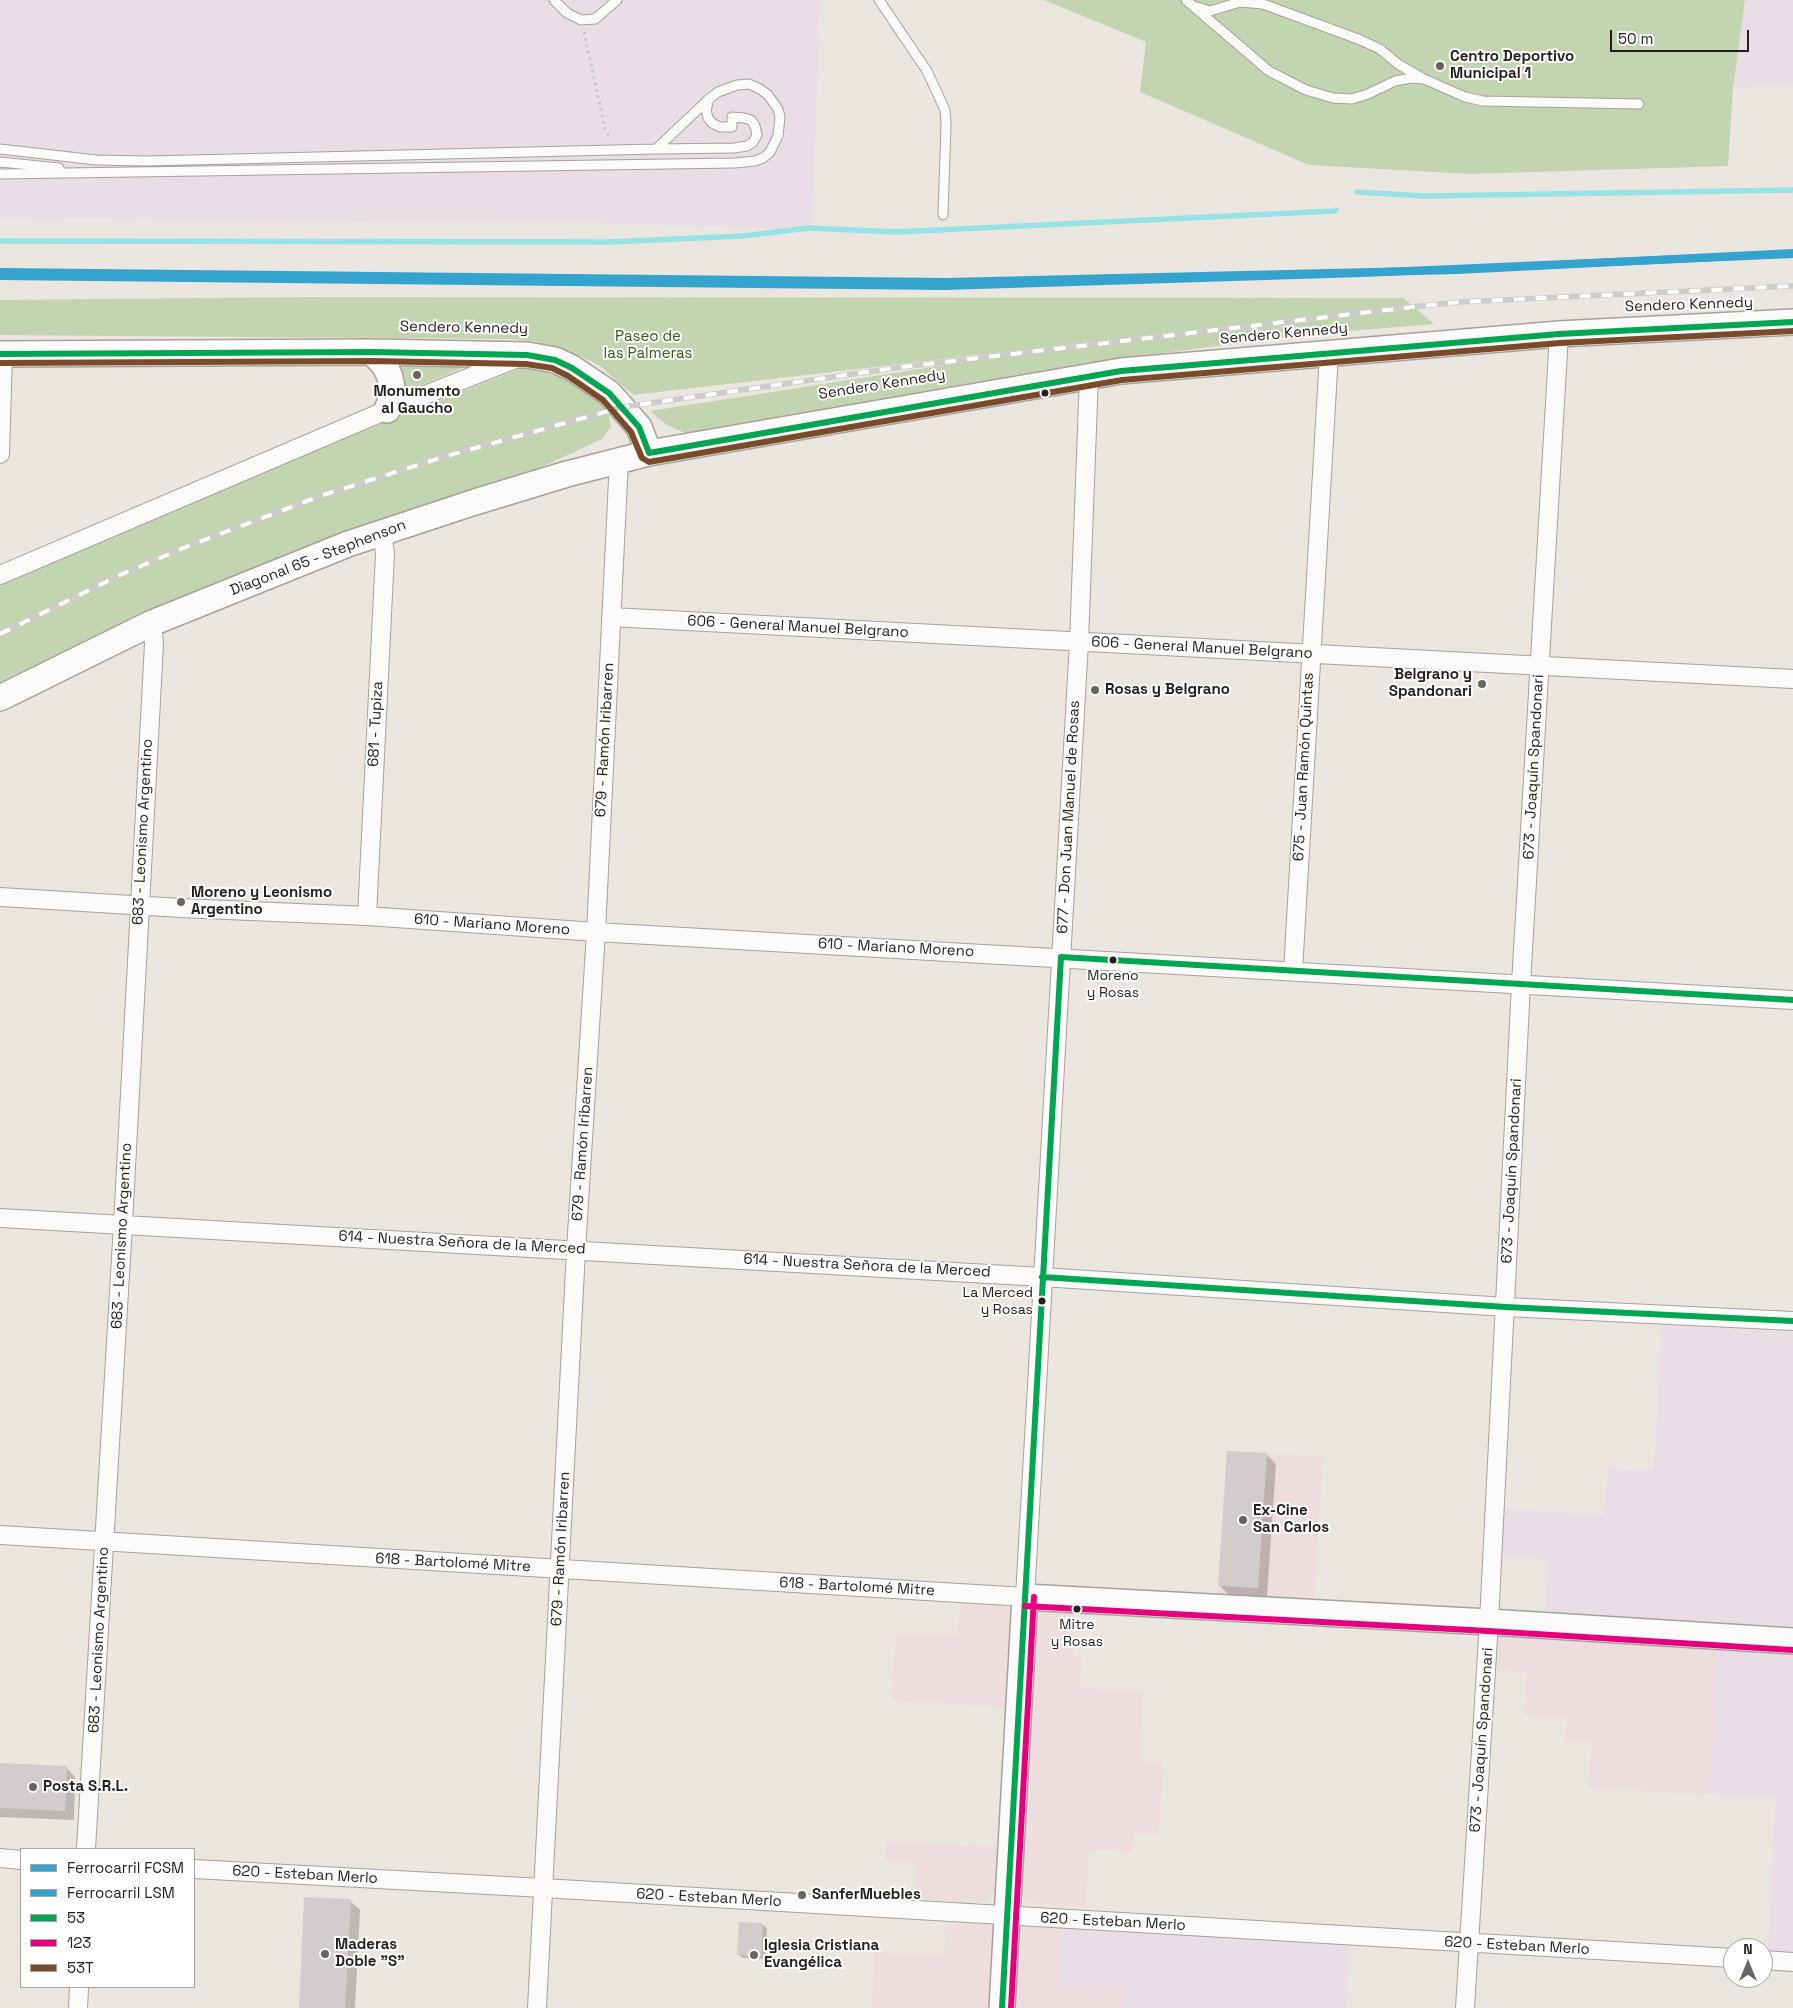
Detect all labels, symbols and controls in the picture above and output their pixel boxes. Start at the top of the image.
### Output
scale bar [1613,20,1752,52]
text: 50 m [1618,29,1653,48]
place label: Centro Deportivo Municipal 1 [1450,48,1574,83]
marker: Centro Deportivo Municipal 1 [1434,60,1446,72]
street label: Sendero Kennedy [1625,294,1753,316]
street label: Sendero Kennedy [400,318,528,338]
street label: Sendero Kennedy [1219,319,1349,349]
park label: Paseo de las Palmeras [604,328,692,363]
street label: Sendero Kennedy [817,366,947,404]
marker: Monumento al Gaucho [411,369,423,381]
place label: Monumento al Gaucho [373,383,461,418]
unlabelled marker [1040,388,1050,398]
street label: Diagonal 65 - Stephenson [227,516,409,600]
street label: 606 - General Manuel Belgrano [687,612,909,642]
street label: 606 - General Manuel Belgrano [1091,633,1313,663]
street label: 679 - Ramón Iribarren [592,662,618,818]
place label: Belgrano y Spandonari [1389,666,1472,701]
street label: 675 - Juan Ramón Quintas [1290,672,1318,862]
street label: 673 - Joaquín Spandonari [1520,674,1548,860]
marker: Belgrano y Spandonari [1476,678,1488,690]
street label: 681 - Tupiza [365,681,387,767]
place label: Rosas y Belgrano [1105,681,1230,699]
marker: Rosas y Belgrano [1089,684,1101,696]
street label: 677 - Don Juan Manuel de Rosas [1054,700,1084,934]
street label: 683 - Leonismo Argentino [129,738,157,926]
place label: Moreno y Leonismo Argentino [191,884,332,919]
marker: Moreno y Leonismo Argentino [175,896,187,908]
street label: 610 - Mariano Moreno [413,911,571,939]
street label: 610 - Mariano Moreno [817,935,975,961]
marker: Moreno y Rosas [1108,955,1118,965]
place label: Moreno y Rosas [1087,968,1139,1000]
street label: 679 - Ramón Iribarren [569,1066,597,1222]
street label: 673 - Joaquín Spandonari [1498,1078,1526,1264]
street label: 683 - Leonismo Argentino [108,1142,136,1330]
street label: 614 - Nuestra Señora de la Merced [338,1228,586,1258]
street label: 614 - Nuestra Señora de la Merced [743,1251,991,1281]
place label: La Merced y Rosas [963,1285,1033,1318]
marker: La Merced y Rosas [1037,1296,1047,1306]
street label: 679 - Ramón Iribarren [548,1471,574,1627]
place label: Ex-Cine San Carlos [1253,1502,1329,1537]
marker: Ex-Cine San Carlos [1237,1514,1249,1526]
street label: 683 - Leonismo Argentino [85,1546,113,1734]
street label: 618 - Bartolomé Mitre [375,1550,531,1576]
street label: 618 - Bartolomé Mitre [779,1574,935,1600]
marker: Mitre y Rosas [1072,1604,1082,1614]
place label: Mitre y Rosas [1051,1617,1103,1650]
street label: 673 - Joaquín Spandonari [1467,1647,1497,1833]
place label: Posta S.R.L. [43,1778,128,1796]
marker: Posta S.R.L. [27,1781,39,1793]
legend [20,1848,195,1988]
text: Ferrocarril FCSM [67,1858,184,1877]
street label: 620 - Esteban Merlo [232,1862,378,1888]
text: Ferrocarril LSM [67,1883,175,1902]
street label: 620 - Esteban Merlo [636,1885,782,1911]
place label: SanferMuebles [812,1886,921,1904]
marker: SanferMuebles [796,1889,808,1901]
text: 53 [67,1908,85,1927]
street label: 620 - Esteban Merlo [1040,1909,1186,1935]
text: 123 [67,1933,91,1952]
street label: 620 - Esteban Merlo [1444,1933,1590,1959]
place label: Maderas Doble "S" [335,1936,405,1971]
place label: Iglesia Cristiana Evangélica [764,1937,879,1972]
north arrow [1723,1938,1773,1988]
text: N [1743,1940,1753,1958]
marker: Maderas Doble "S" [319,1948,331,1960]
marker: Iglesia Cristiana Evangélica [748,1949,760,1961]
text: 53T [67,1958,94,1977]

